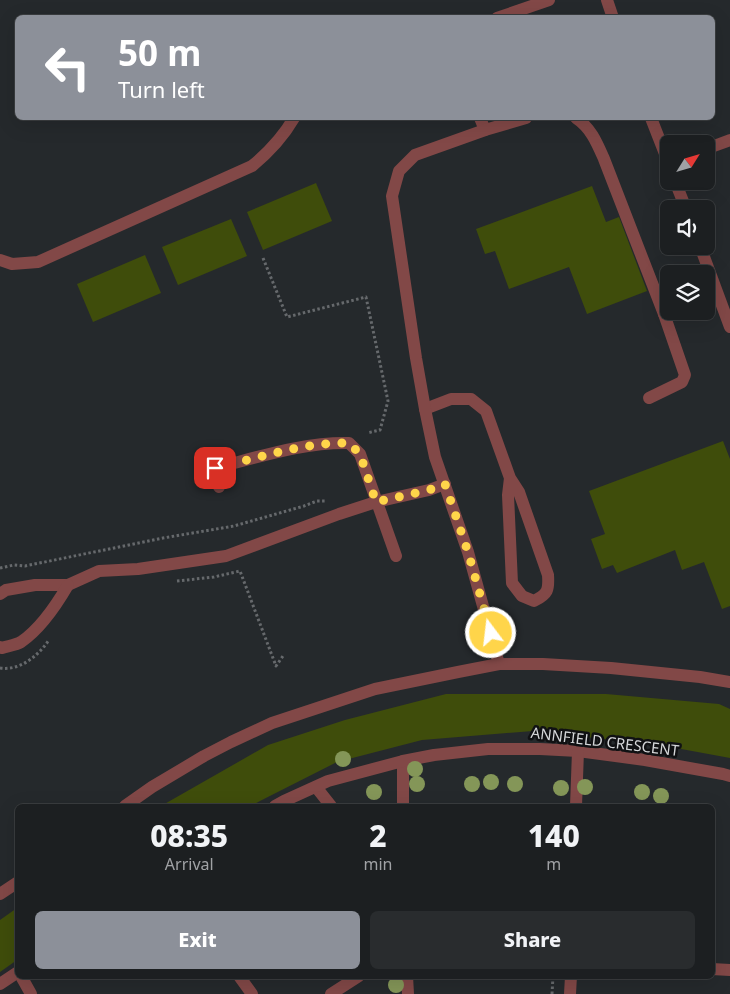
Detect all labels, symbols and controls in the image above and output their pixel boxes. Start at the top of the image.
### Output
text: 50 m [118,29,201,76]
icon: left [35,35,100,100]
text: Turn left [118,74,205,104]
north arrow [660,135,715,190]
map controls [660,135,715,320]
button: sound [660,200,715,255]
button: layers [660,265,715,320]
pin [194,447,236,489]
icon: arrive [201,454,229,482]
position arrow [464,606,516,658]
street label: ANNFIELD CRESCENT [530,722,681,760]
text: 08:35 [150,815,228,856]
text: 2 [369,815,387,856]
text: 140 [528,815,580,856]
text: Arrival [165,853,214,875]
text: min [363,853,392,875]
text: m [546,853,561,875]
button: Exit [35,911,360,969]
button: Share [370,911,695,969]

